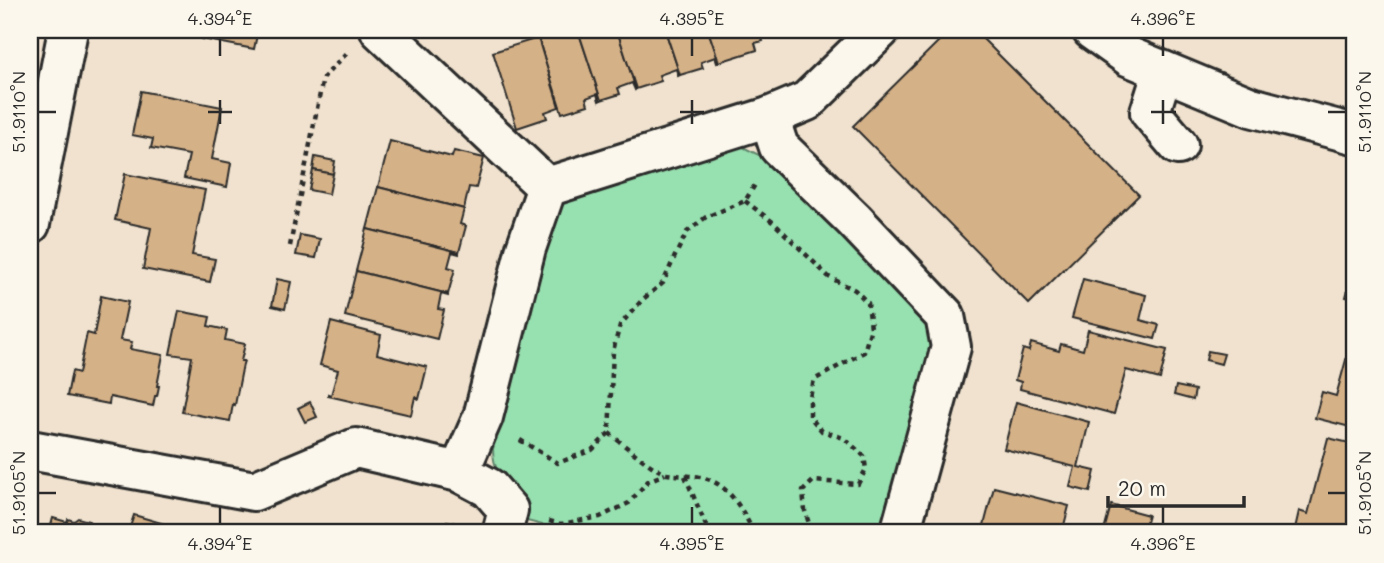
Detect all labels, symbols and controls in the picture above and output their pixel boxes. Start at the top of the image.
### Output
text: 4.394°E [188,6,252,30]
text: 4.395°E [660,6,724,30]
text: 4.396°E [1130,6,1196,30]
text: 51.9110°N [6,71,30,153]
text: 51.9110°N [1352,71,1376,153]
text: 51.9105°N [6,451,30,535]
text: 51.9105°N [1352,451,1376,535]
scale bar [1108,465,1244,509]
text: 20 m [1118,474,1166,501]
text: 4.394°E [188,531,252,555]
text: 4.395°E [660,531,724,555]
text: 4.396°E [1130,531,1196,555]

